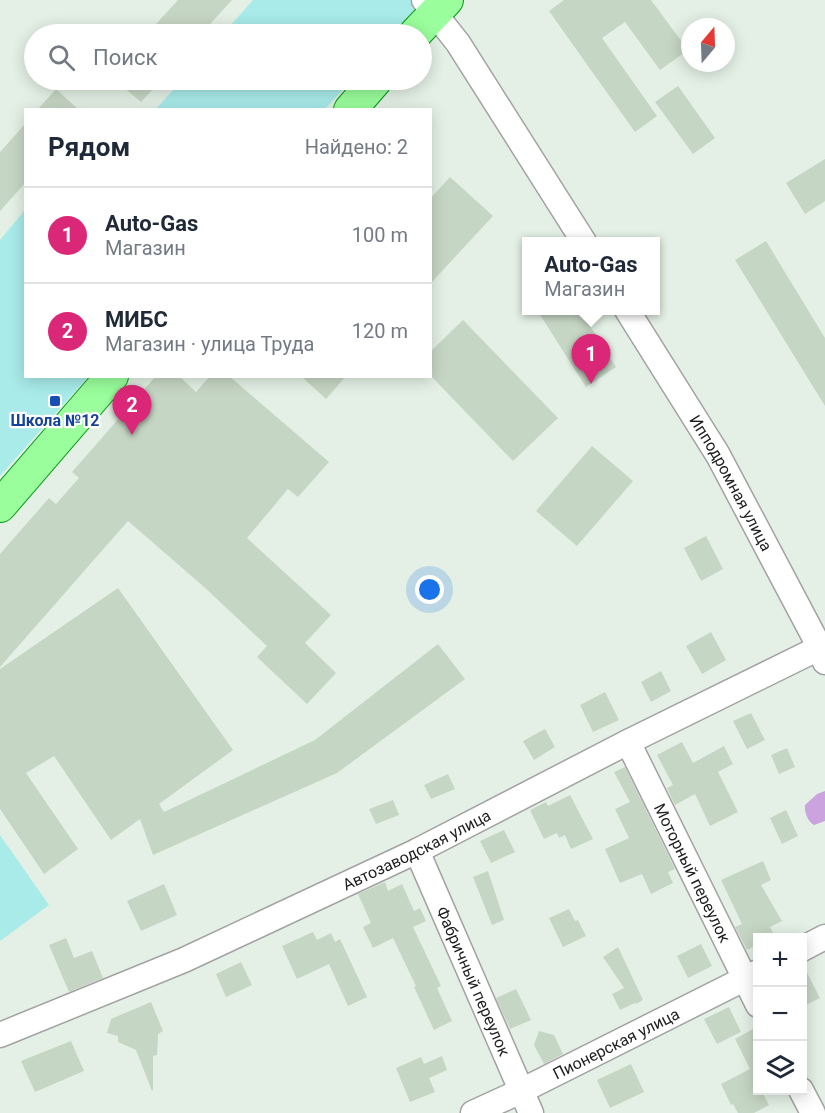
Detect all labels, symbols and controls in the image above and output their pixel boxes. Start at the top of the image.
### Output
north arrow [681,18,735,72]
search box [24,24,432,90]
icon: search [45,41,78,74]
text: Поиск [93,45,157,70]
text: Рядом [48,132,130,162]
text: Найдено: 2 [305,135,408,159]
text: Auto-Gas [105,211,198,236]
text: 1 [62,223,73,247]
text: 100 m [352,223,408,247]
text: Магазин [105,236,186,260]
popup [522,237,660,315]
text: Auto-Gas [544,252,638,277]
text: Магазин [544,277,625,301]
text: МИБС [105,307,168,332]
text: 2 [62,319,73,343]
text: 120 m [352,319,408,343]
text: Магазин · улица Труда [105,332,314,356]
pin: 1 [572,334,610,384]
pin: 2 [112,386,152,435]
marker: Школа №12 [48,394,62,408]
place label: Школа №12 [10,411,100,430]
street label: Ипподромная улица [686,411,776,554]
your location [415,575,444,604]
street label: Моторный переулок [650,800,735,946]
street label: Автозаводская улица [339,805,494,894]
street label: Фабричный переулок [433,904,515,1059]
map controls [753,933,807,1095]
button: + [753,933,807,987]
button: − [753,987,807,1041]
street label: Пионерская улица [550,1004,682,1083]
button: layers [753,1041,807,1095]

